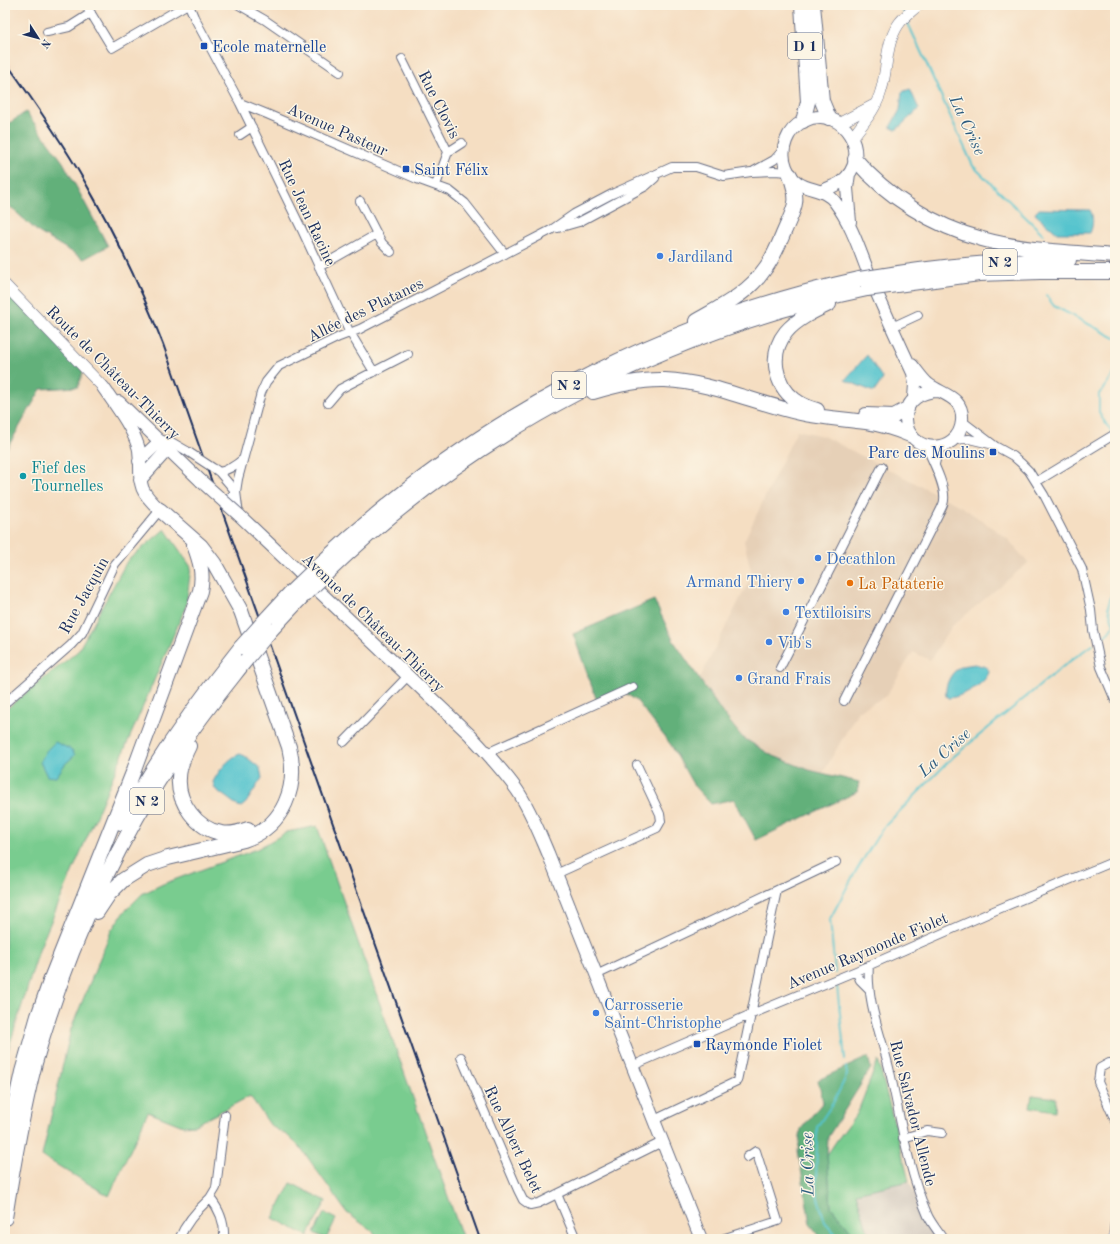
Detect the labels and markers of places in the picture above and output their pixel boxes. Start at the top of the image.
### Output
place label: Ecole maternelle [212,40,326,56]
marker: Ecole maternelle [199,41,209,51]
place label: Saint Félix [414,163,489,179]
marker: Saint Félix [401,164,411,174]
place label: Jardiland [668,250,733,266]
marker: Jardiland [655,251,665,261]
place label: Parc des Moulins [868,446,985,462]
marker: Parc des Moulins [988,447,998,457]
place label: Fief des Tournelles [31,461,103,495]
marker: Fief des Tournelles [18,471,28,481]
place label: Decathlon [826,552,896,568]
marker: Decathlon [813,553,823,563]
place label: Armand Thiery [685,575,794,591]
marker: Armand Thiery [796,576,806,586]
place label: La Pataterie [858,577,944,593]
marker: La Pataterie [845,578,855,588]
place label: Textiloisirs [794,606,871,622]
marker: Textiloisirs [781,607,791,617]
place label: Vib's [777,636,812,652]
marker: Vib's [764,637,774,647]
place label: Grand Frais [747,672,831,688]
marker: Grand Frais [734,673,744,683]
place label: Carrosserie Saint-Christophe [604,998,721,1032]
marker: Carrosserie Saint-Christophe [591,1008,601,1018]
place label: Raymonde Fiolet [705,1038,823,1054]
marker: Raymonde Fiolet [692,1039,702,1049]

